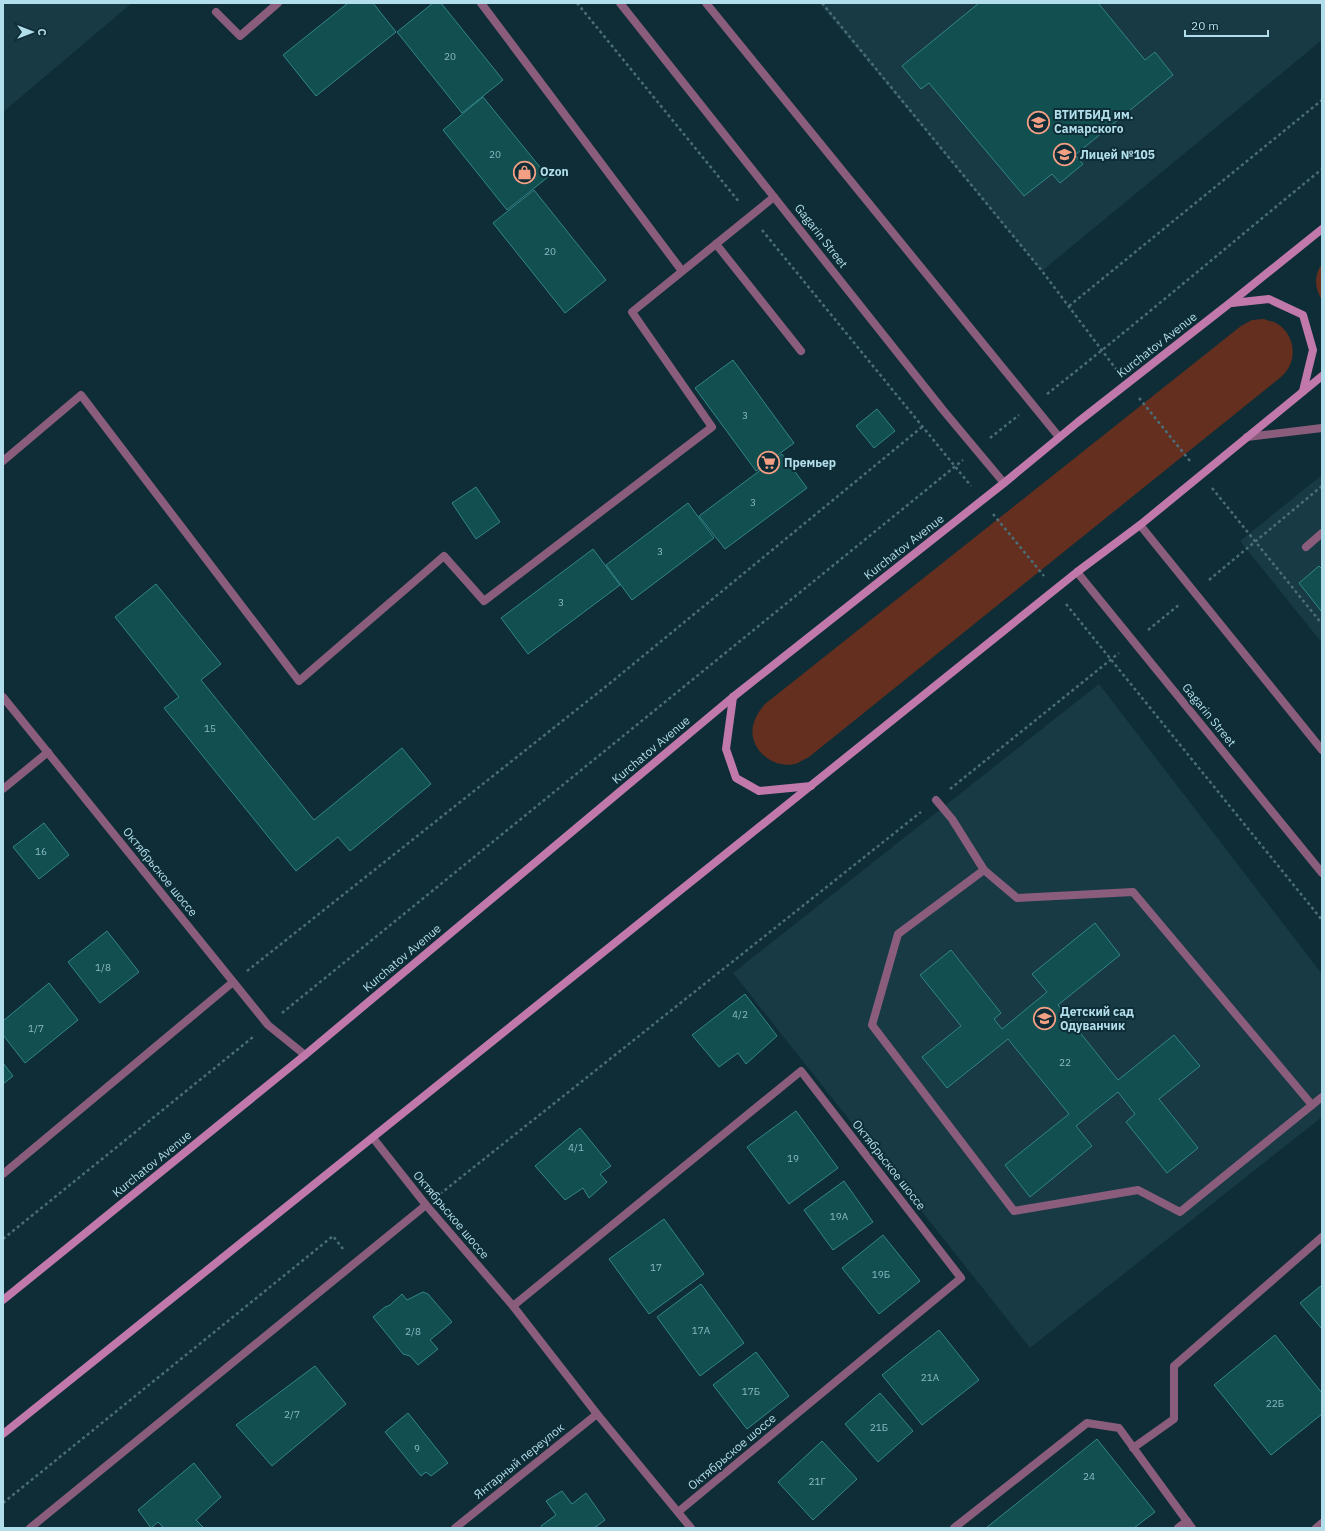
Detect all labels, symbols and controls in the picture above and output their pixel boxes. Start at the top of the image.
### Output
north arrow [12,12,52,52]
scale bar [1185,12,1268,38]
text: 20 m [1191,18,1219,33]
text: С [35,28,49,36]
house number: 20 [444,50,456,63]
place label: ВТИТБИД им. Самарского [1054,107,1133,136]
school or university icon: ВТИТБИД им. Самарского [1026,109,1052,135]
school or university icon: Лицей №105 [1051,142,1077,168]
place label: Лицей №105 [1080,147,1155,162]
house number: 20 [489,148,501,161]
shop icon: Ozon [511,159,537,185]
place label: Ozon [540,164,569,179]
street label: Gagarin Street [792,201,851,271]
house number: 20 [544,245,556,258]
street label: Kurchatov Avenue [1114,308,1200,381]
house number: 3 [742,409,748,422]
supermarket icon: Премьер [755,450,781,476]
place label: Премьер [784,455,836,470]
house number: 3 [750,496,756,509]
street label: Kurchatov Avenue [861,510,947,583]
house number: 3 [657,545,663,558]
house number: 3 [558,596,564,609]
street label: Gagarin Street [1179,680,1240,749]
street label: Kurchatov Avenue [609,712,693,787]
house number: 15 [204,722,216,735]
street label: Октябрьское шоссе [120,824,201,920]
house number: 16 [35,845,47,858]
street label: Kurchatov Avenue [360,920,444,995]
house number: 1/8 [95,961,111,974]
place label: Детский сад Одуванчик [1060,1004,1134,1033]
school or university icon: Детский сад Одуванчик [1032,1006,1058,1032]
house number: 4/2 [732,1008,748,1021]
house number: 1/7 [28,1022,44,1035]
house number: 22 [1059,1056,1071,1069]
street label: Октябрьское шоссе [849,1117,930,1213]
street label: Kurchatov Avenue [109,1127,195,1200]
house number: 4/1 [568,1141,584,1154]
house number: 19 [787,1152,799,1165]
street label: Октябрьское шоссе [410,1168,493,1262]
house number: 19А [830,1210,849,1223]
house number: 17 [650,1261,662,1274]
house number: 19Б [872,1268,890,1281]
house number: 17А [692,1324,711,1337]
house number: 2/8 [405,1325,421,1338]
house number: 21А [921,1371,940,1384]
house number: 17Б [742,1385,760,1398]
house number: 22Б [1266,1397,1284,1410]
house number: 2/7 [284,1408,300,1421]
street label: Октябрьское шоссе [685,1410,779,1493]
street label: Янтарный переулок [470,1419,567,1502]
house number: 21Б [870,1421,888,1434]
house number: 9 [414,1442,420,1455]
house number: 24 [1083,1470,1095,1483]
house number: 21Г [809,1475,826,1488]

